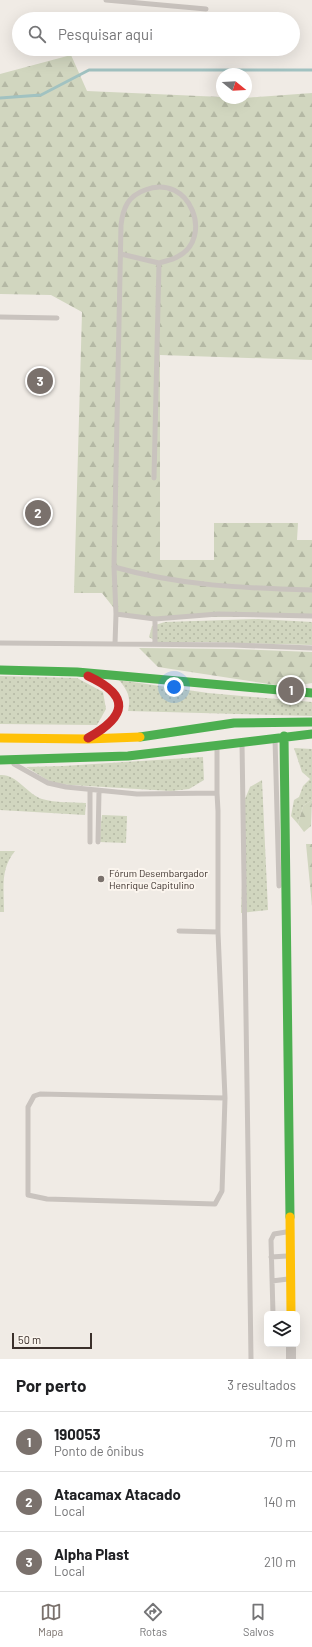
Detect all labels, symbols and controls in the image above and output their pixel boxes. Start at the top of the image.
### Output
search box [12,12,300,56]
icon: search [26,23,48,45]
text: Pesquisar aqui [58,25,153,43]
north arrow [216,68,252,104]
pin: 3 [27,366,53,396]
pin: 2 [25,498,51,528]
pin: 1 [278,675,304,705]
your location [164,677,184,697]
place label: Fórum Desembargador Henrique Capitulino [109,867,208,891]
marker: Fórum Desembargador Henrique Capitulino [96,874,106,884]
map controls [264,1311,300,1347]
button: layers [264,1311,300,1347]
scale bar [12,1331,92,1350]
text: 50 m [18,1333,41,1346]
text: Por perto [16,1375,86,1395]
text: 3 resultados [227,1377,296,1393]
text: 190053 [54,1425,101,1443]
text: 1 [27,1434,31,1450]
text: 70 m [269,1434,296,1450]
text: Ponto de ônibus [54,1443,144,1459]
text: Atacamax Atacado [54,1485,181,1503]
text: 2 [25,1494,33,1510]
text: 140 m [264,1494,296,1510]
text: Local [54,1503,85,1519]
text: Alpha Plast [54,1545,129,1563]
text: 3 [25,1554,33,1570]
text: 210 m [264,1554,296,1570]
text: Local [54,1563,85,1579]
tab: Mapa [38,1601,63,1638]
tab: Rotas [139,1601,167,1638]
tab: Salvos [243,1601,274,1638]

